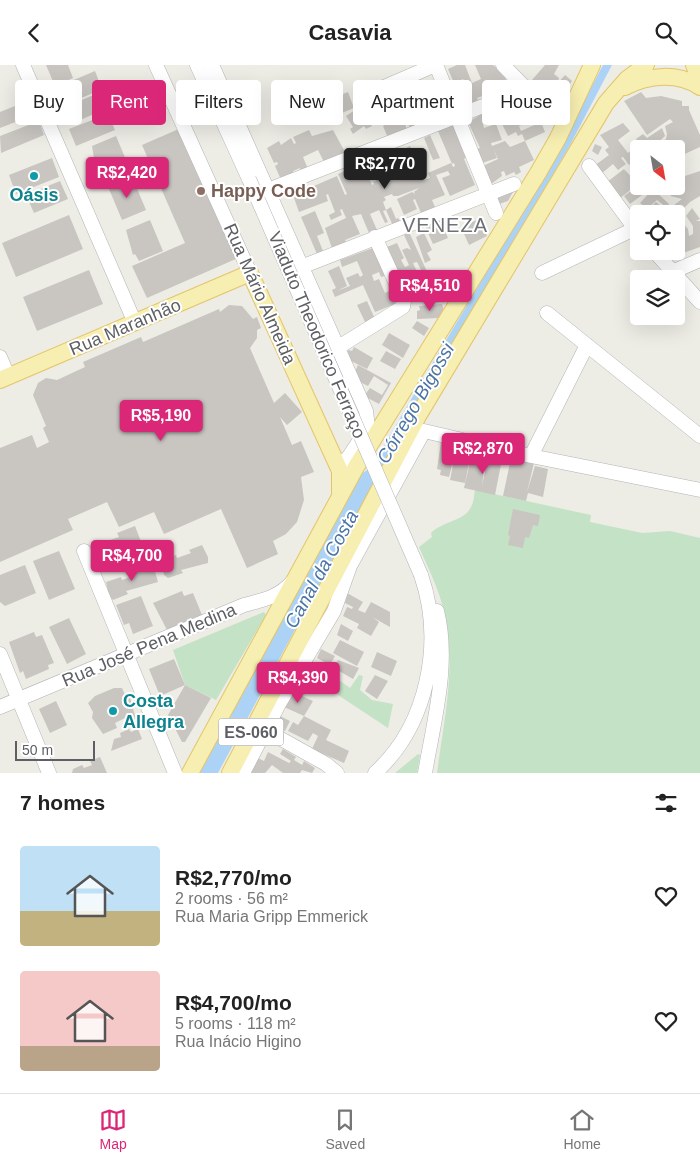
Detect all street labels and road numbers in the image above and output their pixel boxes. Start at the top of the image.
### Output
street label: Rua Mário Almeida [220,220,300,368]
street label: Viaduto Theodorico Ferraço [264,229,370,441]
street label: Rua Maranhão [66,295,184,359]
street label: Rua José Pena Medina [59,599,240,691]
road number: ES-060 [218,719,284,745]

